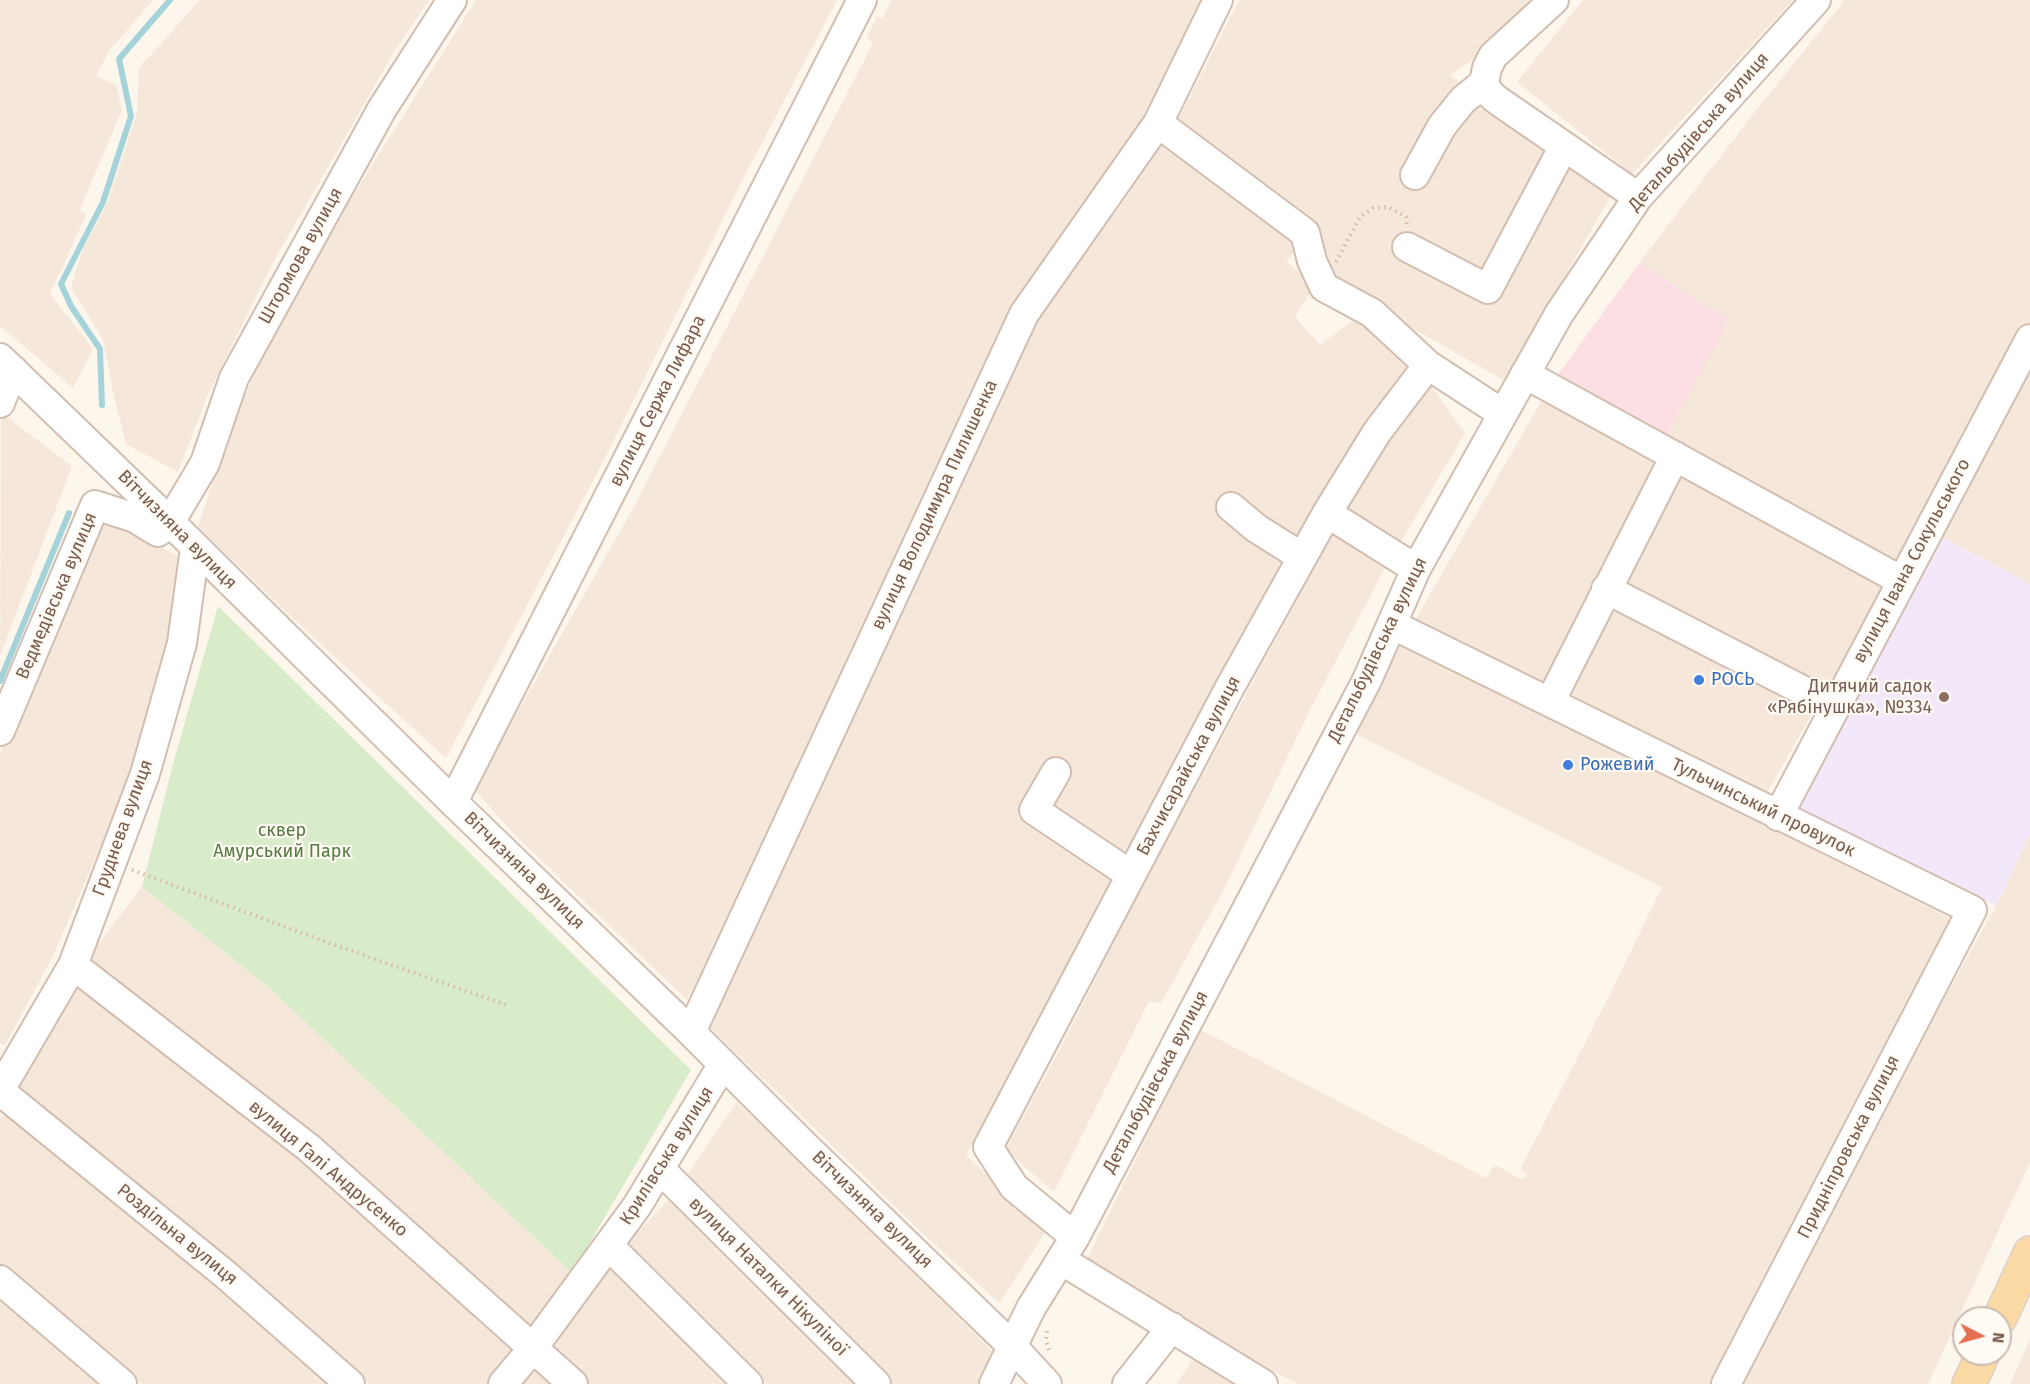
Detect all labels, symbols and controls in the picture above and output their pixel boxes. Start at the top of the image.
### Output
street label: Детальбудівська вулиця [1624,48,1774,216]
street label: Штормова вулиця [255,184,347,328]
street label: вулиця Сержа Лифара [605,312,711,490]
street label: вулиця Володимира Пилишенка [867,376,1003,634]
street label: вулиця Івана Сокульського [1849,455,1975,667]
street label: Вітчизняна вулиця [113,466,241,594]
street label: Ведмедівська вулиця [12,509,102,683]
street label: Детальбудівська вулиця [1324,554,1432,746]
place label: РОСЬ [1711,669,1754,691]
street label: Бахчисарайська вулиця [1132,672,1246,860]
marker: РОСЬ [1692,673,1706,687]
place label: Дитячий садок «Рябінушка», №334 [1767,676,1932,718]
marker: Дитячий садок «Рябінушка», №334 [1937,690,1951,704]
place label: Рожевий [1580,754,1655,776]
street label: Тульчинський провулок [1667,754,1859,862]
street label: Груднева вулиця [88,757,158,899]
marker: Рожевий [1561,758,1575,772]
street label: Вітчизняна вулиця [459,808,589,934]
park label: сквер Амурський Парк [213,820,351,862]
street label: Детальбудівська вулиця [1099,987,1213,1177]
street label: Придніпровська вулиця [1793,1052,1905,1242]
street label: Крилівська вулиця [616,1083,718,1229]
street label: вулиця Галі Андрусенко [244,1096,412,1242]
street label: Вітчизняна вулиця [807,1147,937,1273]
street label: Роздільна вулиця [112,1180,242,1290]
street label: вулиця Наталки Нікуліної [684,1193,852,1361]
north arrow [1952,1306,2012,1366]
text: N [1988,1331,2008,1344]

